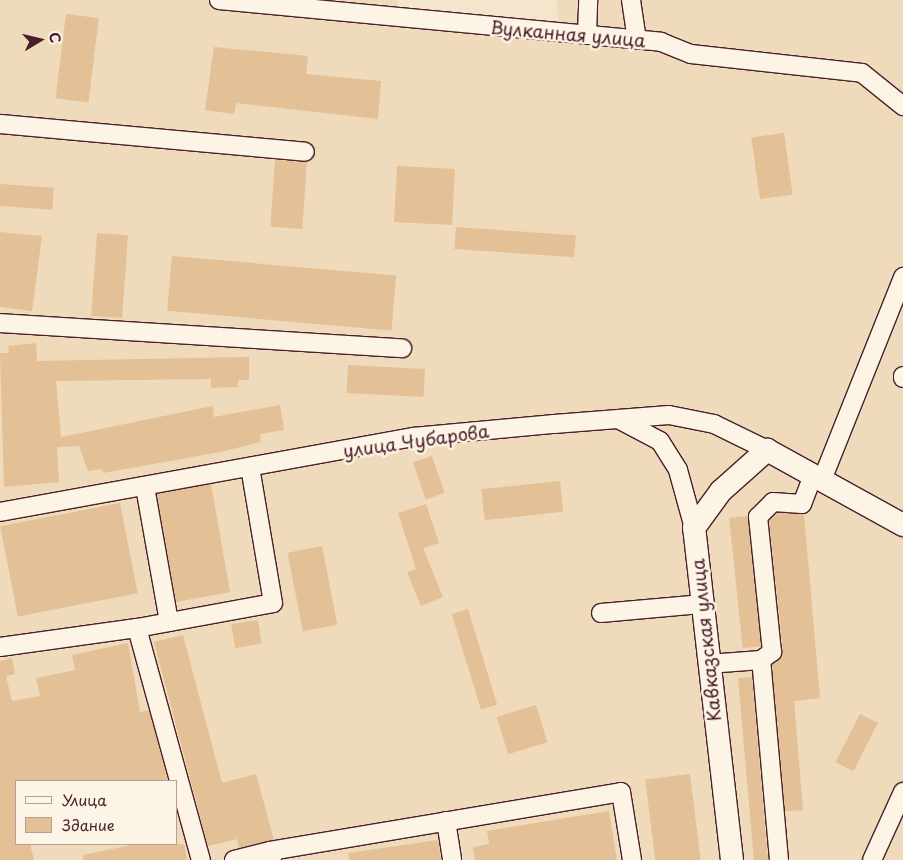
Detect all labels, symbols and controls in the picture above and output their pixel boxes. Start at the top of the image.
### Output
north arrow [15,15,65,65]
street label: Вулканная улица [489,16,647,52]
text: С [44,31,67,44]
street label: улица Чубарова [341,420,491,462]
street label: Кавказская улица [687,557,725,723]
legend [15,780,178,845]
text: Улица [62,788,107,811]
text: Здание [62,813,115,836]

